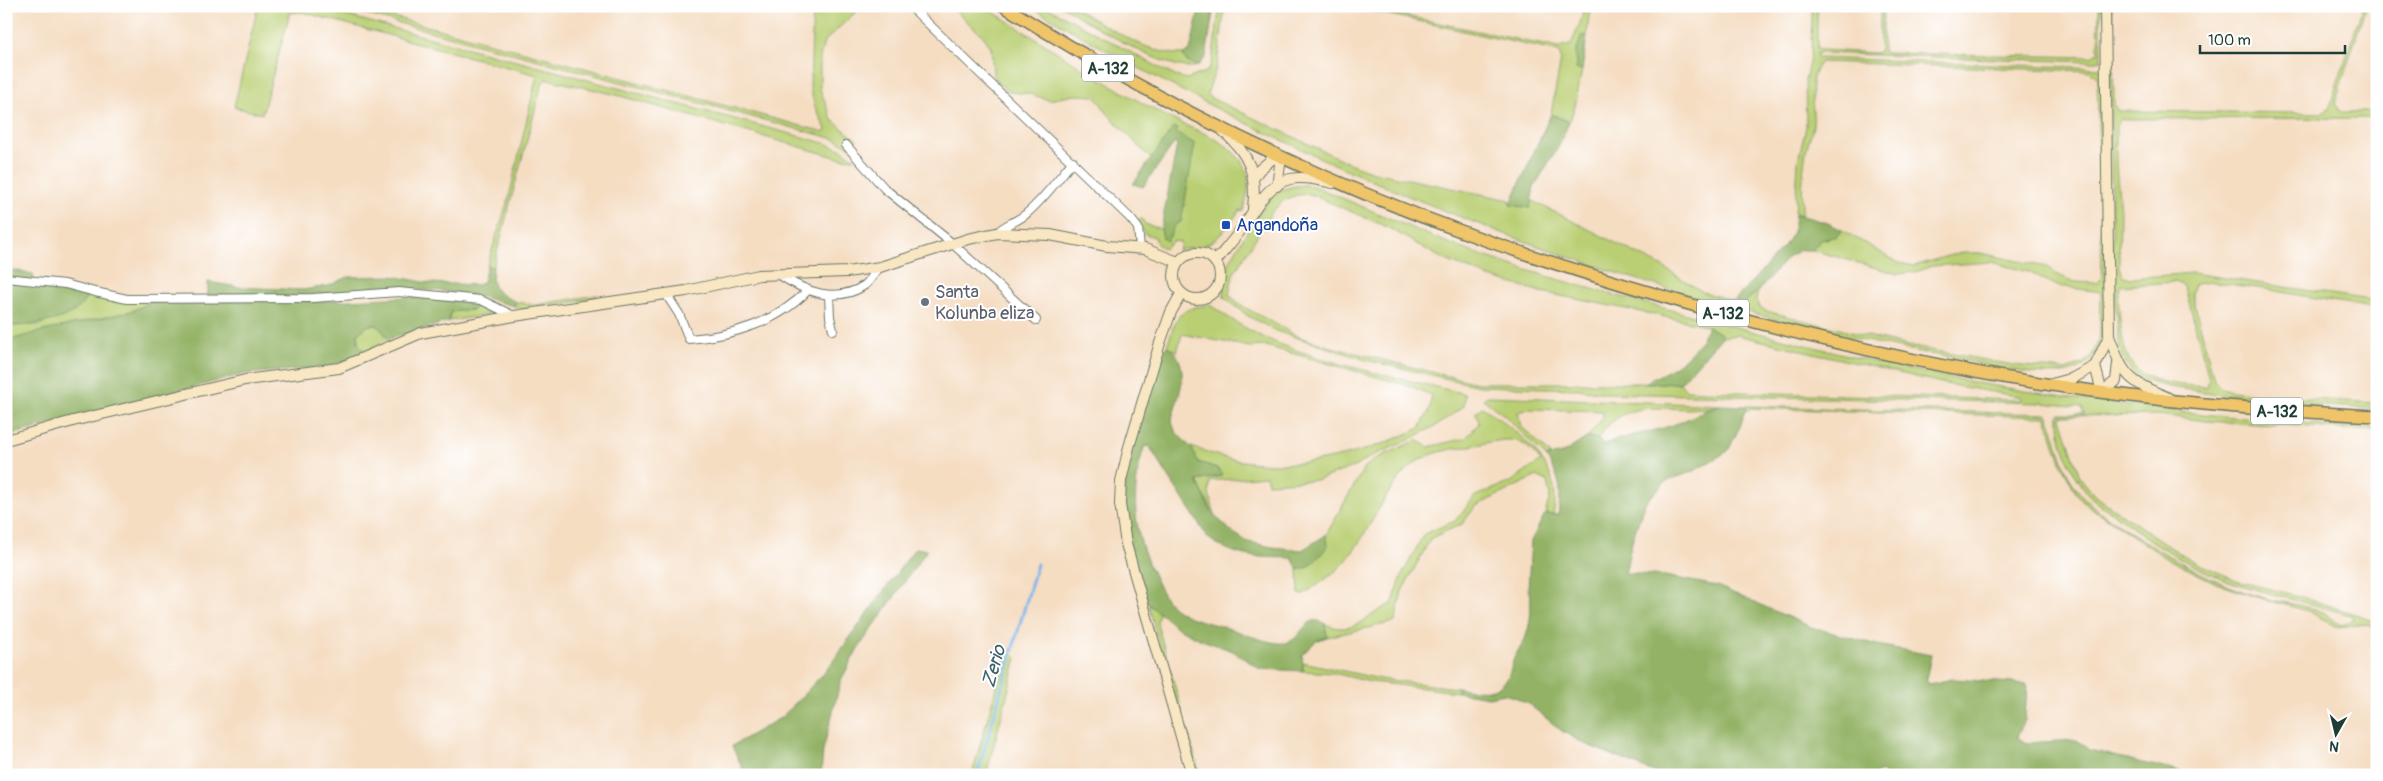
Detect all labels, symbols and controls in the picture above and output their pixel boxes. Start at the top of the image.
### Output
scale bar [2200,22,2346,54]
text: 100 m [2208,31,2251,50]
road number: A-132 [1082,54,1134,82]
place label: Argandoña [1236,214,1318,237]
marker: Argandoña [1220,219,1232,231]
place label: Santa Kolunba eliza [935,281,1034,325]
marker: Santa Kolunba eliza [919,296,931,308]
road number: A-132 [1697,300,1749,326]
road number: A-132 [2251,398,2303,424]
water label: Zerio [977,641,1012,690]
north arrow [2310,708,2360,758]
text: N [2328,737,2340,755]

